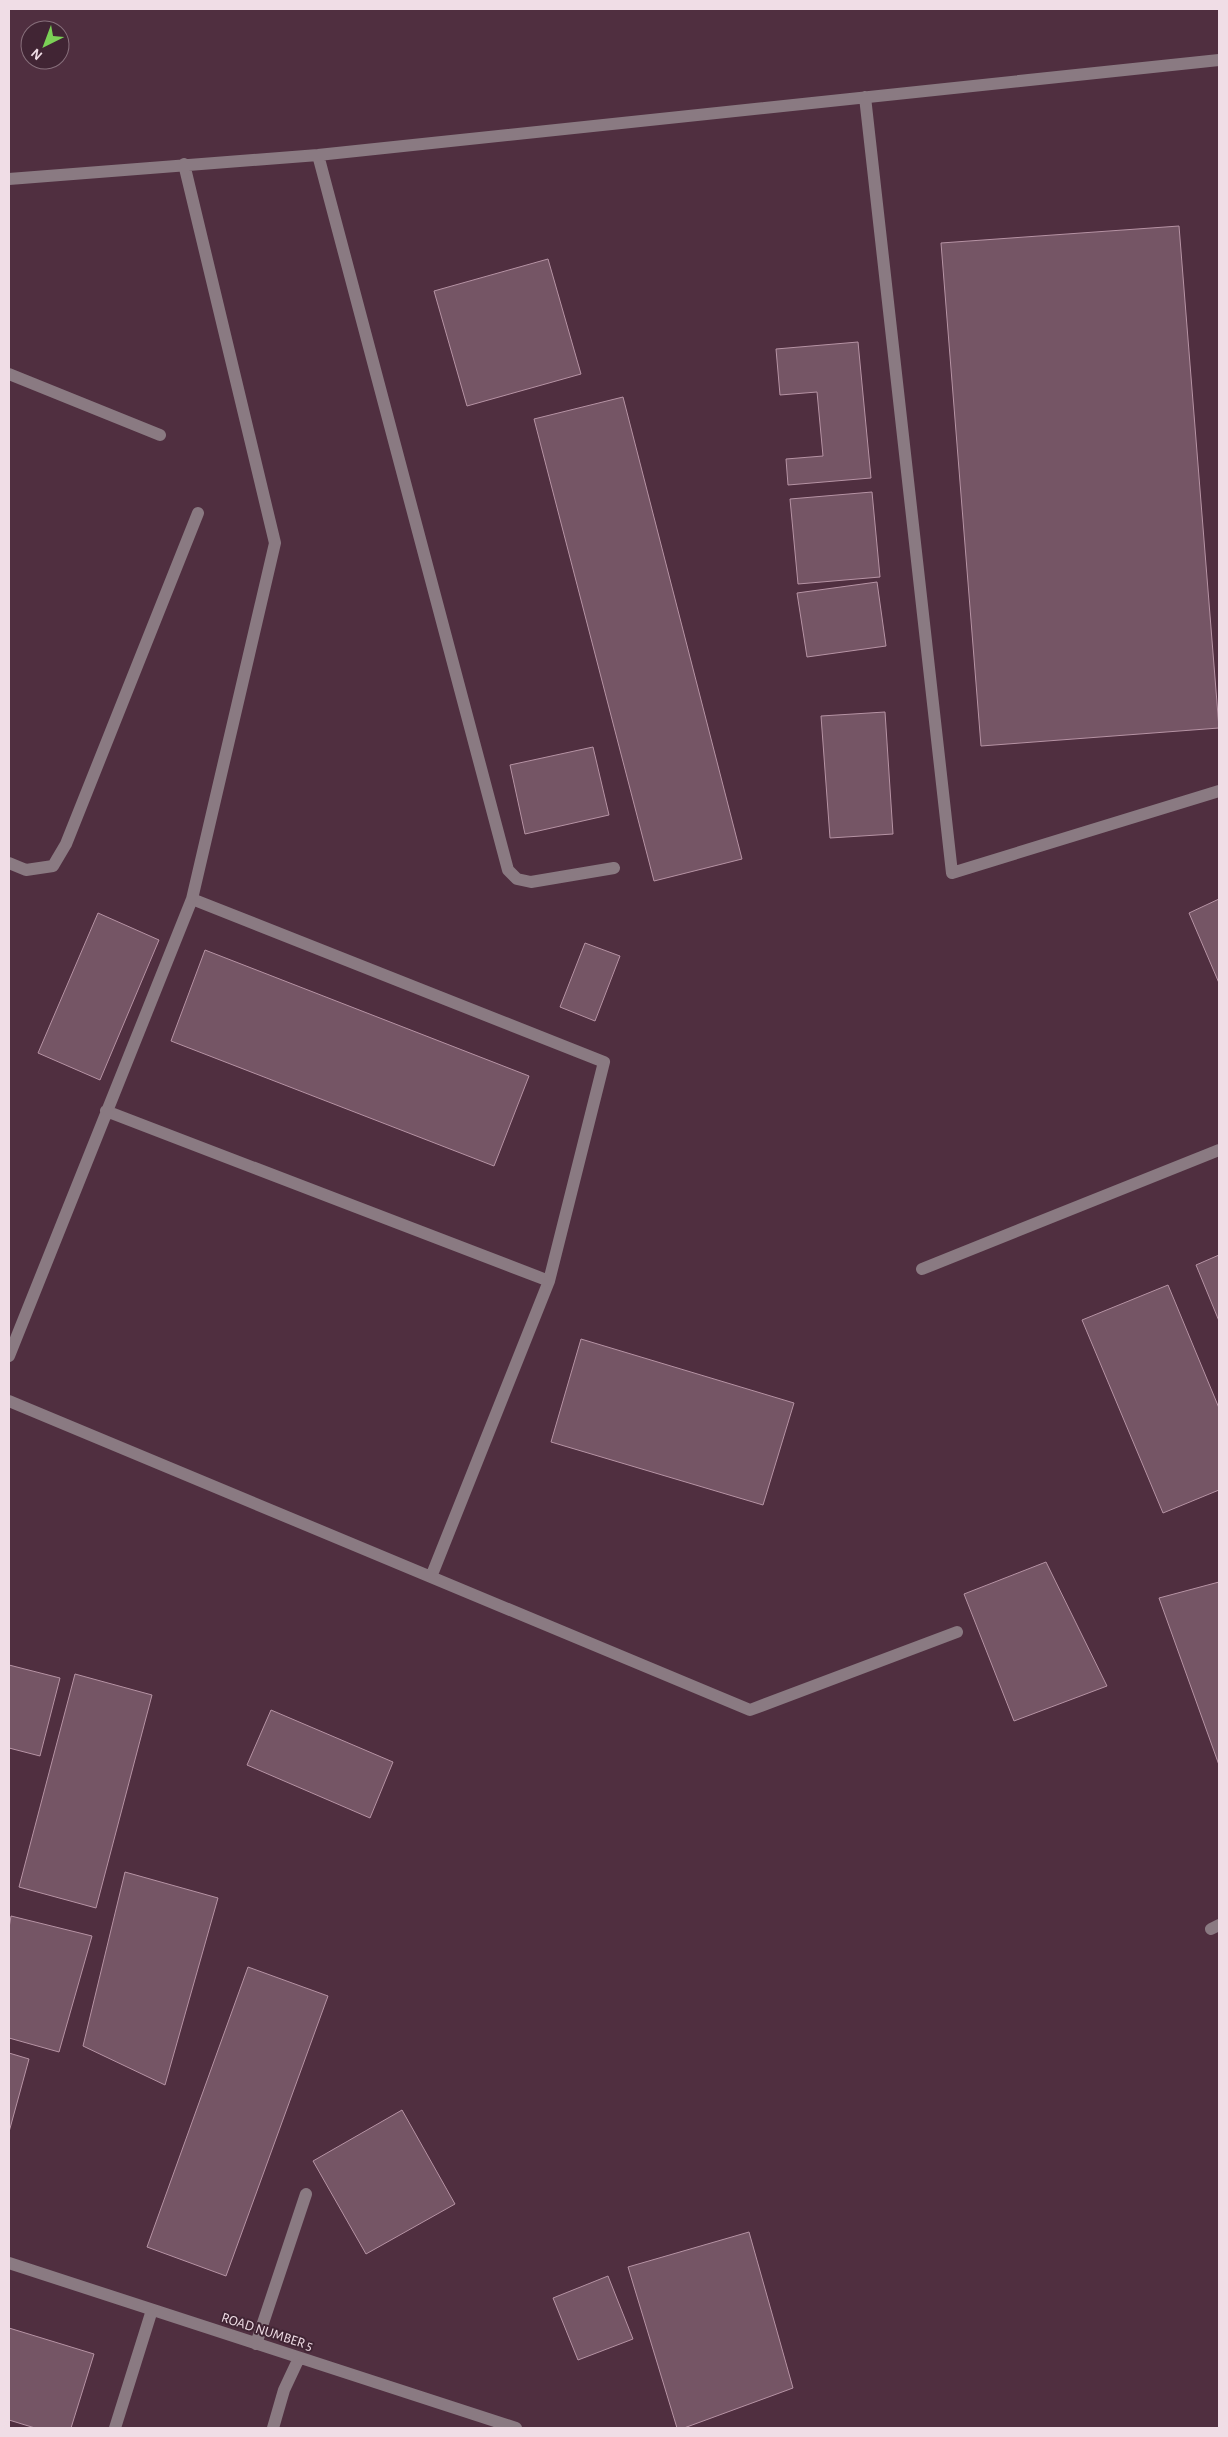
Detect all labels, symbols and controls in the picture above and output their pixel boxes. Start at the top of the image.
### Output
north arrow [20,20,70,70]
text: N [29,45,45,62]
street label: ROAD NUMBER 5 [219,2311,315,2353]

